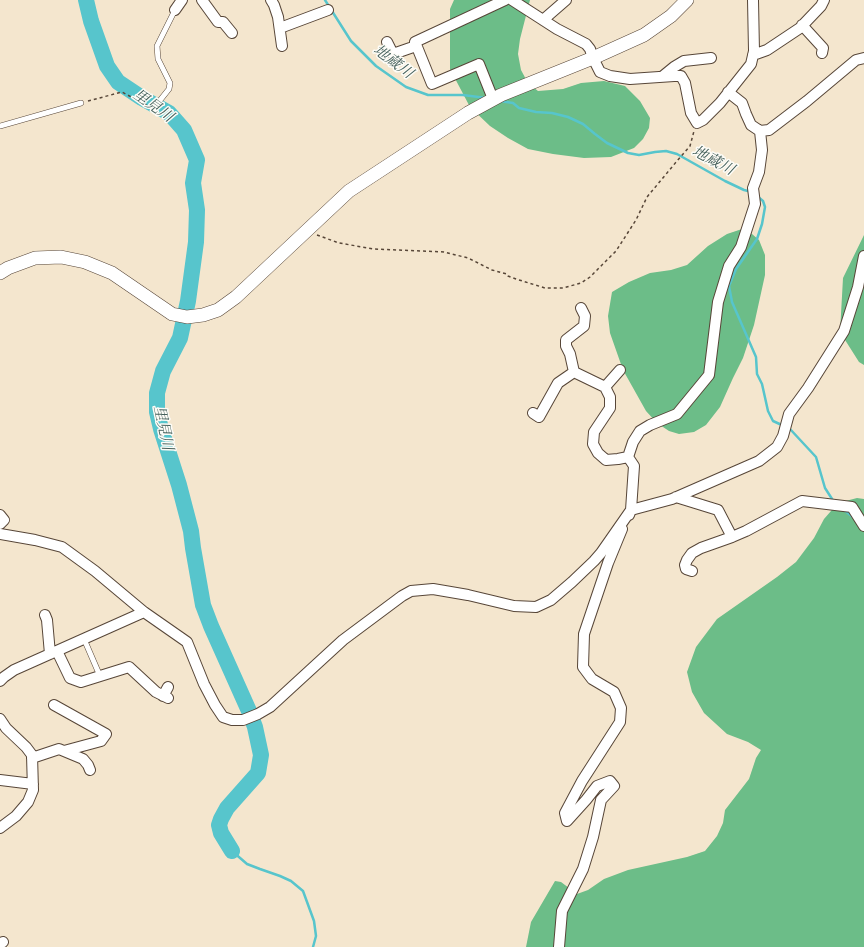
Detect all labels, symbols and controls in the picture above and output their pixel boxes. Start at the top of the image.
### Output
water label: 地蔵川 [370,41,416,83]
water label: 里見川 [129,86,177,126]
water label: 地蔵川 [689,142,737,180]
water label: 里見川 [150,404,176,452]

